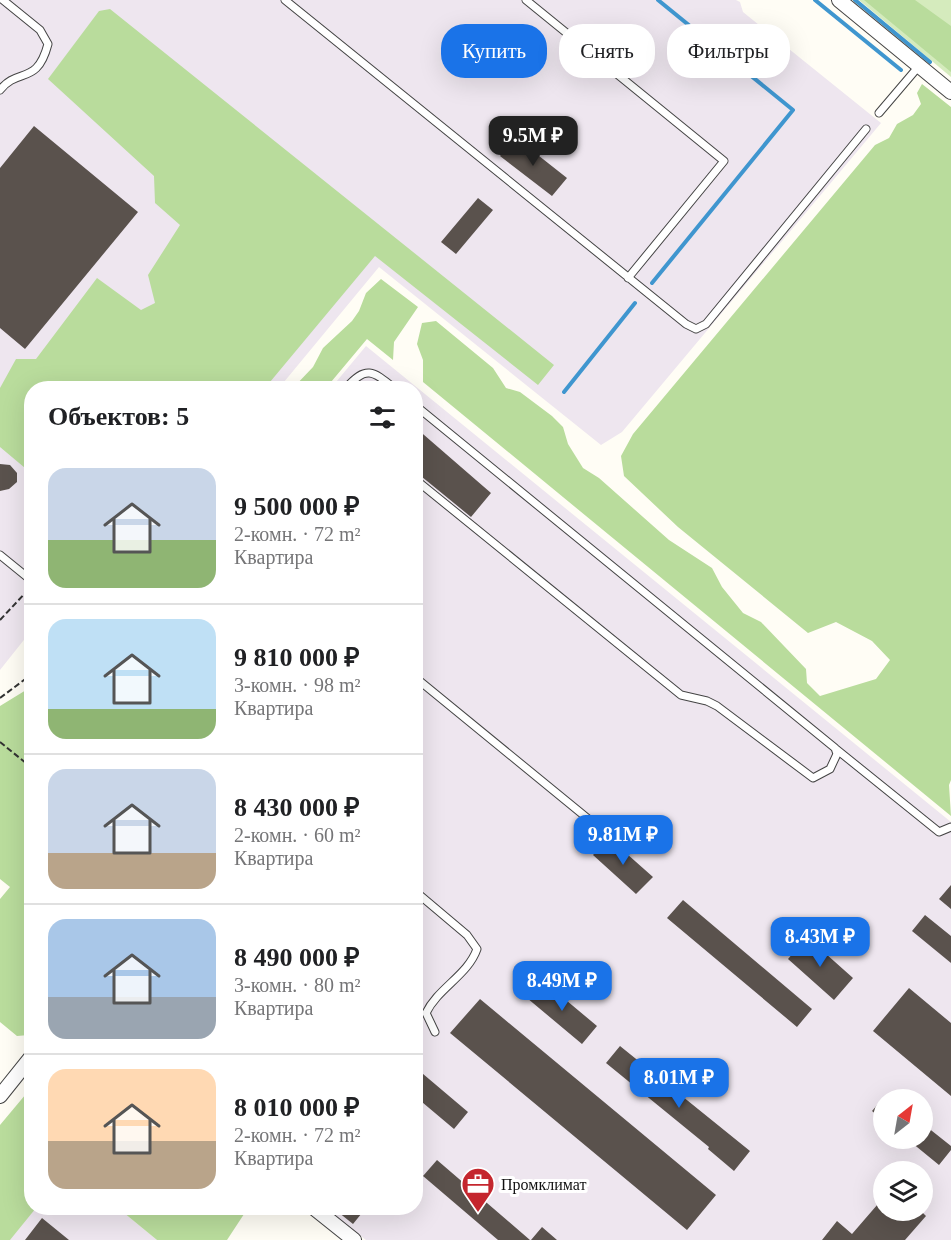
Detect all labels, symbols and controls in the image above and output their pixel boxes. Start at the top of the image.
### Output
chip: Купить [441,24,547,78]
chip: Снять [559,24,655,78]
chip: Фильтры [667,24,790,78]
pin: 9.5M ₽ [484,116,582,167]
text: 9.5M ₽ [503,124,563,146]
icon: filters [366,401,399,434]
text: Объектов: 5 [48,402,189,431]
icon: home [96,492,168,564]
text: 9 500 000 ₽ [234,492,360,521]
text: 2-комн. · 72 m² [234,523,361,545]
text: Квартира [234,546,313,568]
icon: home [96,643,168,715]
text: 9 810 000 ₽ [234,643,360,672]
text: 3-комн. · 98 m² [234,674,361,696]
text: Квартира [234,697,313,719]
icon: home [96,793,168,865]
text: 8 430 000 ₽ [234,793,360,822]
pin: 9.81M ₽ [568,815,678,866]
text: 9.81M ₽ [588,823,658,845]
text: 2-комн. · 60 m² [234,824,361,846]
text: Квартира [234,847,313,869]
pin: 8.43M ₽ [765,917,875,968]
text: 8.43M ₽ [785,925,855,947]
icon: home [96,943,168,1015]
text: 8 490 000 ₽ [234,943,360,972]
pin: 8.49M ₽ [507,961,617,1012]
text: 8.49M ₽ [527,969,597,991]
text: 3-комн. · 80 m² [234,974,361,996]
text: Квартира [234,997,313,1019]
pin: 8.01M ₽ [624,1058,734,1109]
text: 8.01M ₽ [644,1066,714,1088]
north arrow [873,1089,933,1149]
map controls [873,1089,933,1221]
icon: home [96,1093,168,1165]
text: 8 010 000 ₽ [234,1093,360,1122]
text: 2-комн. · 72 m² [234,1124,361,1146]
text: Квартира [234,1147,313,1169]
button: layers [873,1161,933,1221]
office icon: Промклимат [460,1166,496,1213]
place label: Промклимат [501,1176,586,1194]

